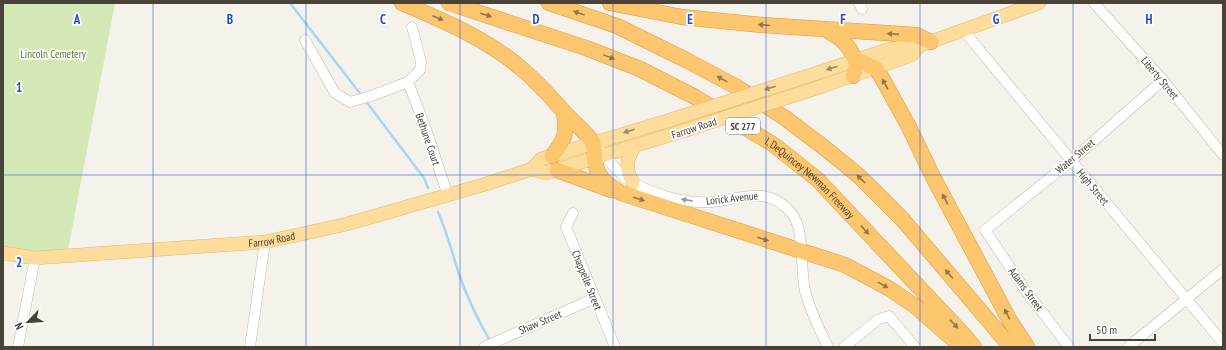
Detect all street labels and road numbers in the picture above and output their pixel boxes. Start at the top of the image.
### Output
street label: Liberty Street [1138,54,1182,102]
street label: Bethune Court [412,111,444,167]
street label: Farrow Road [669,114,719,142]
road number: SC 277 [726,118,760,134]
street label: I. DeQuincey Newman Freeway [762,134,858,222]
street label: Water Street [1052,136,1098,176]
street label: High Street [1074,166,1112,208]
street label: Lorick Avenue [705,188,759,208]
street label: Farrow Road [248,229,297,250]
street label: Chappelle Street [569,248,605,312]
street label: Adams Street [1006,265,1046,313]
street label: Shaw Street [516,307,564,337]

